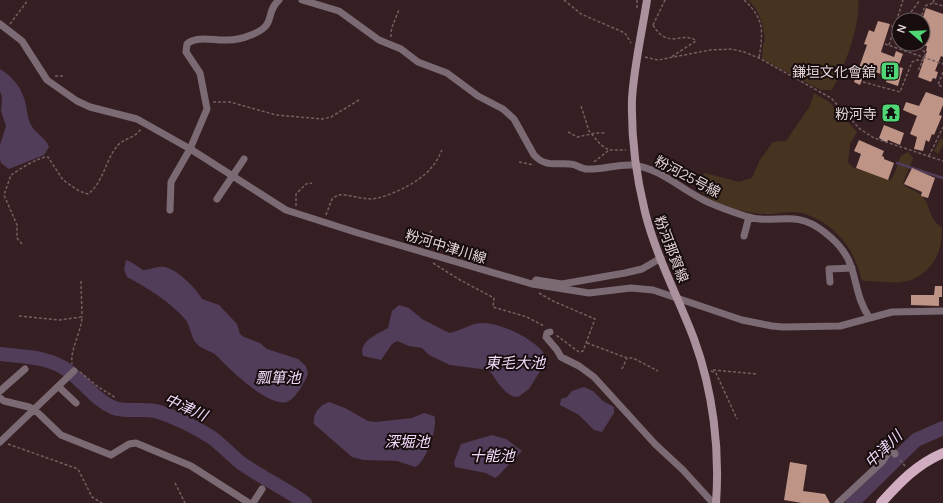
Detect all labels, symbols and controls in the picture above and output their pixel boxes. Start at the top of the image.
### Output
north arrow [891,12,931,52]
text: N [893,22,909,35]
building icon: 鎌垣文化會舘 [879,60,901,82]
place label: 鎌垣文化會舘 [792,62,876,81]
temple icon: 粉河寺 [880,102,902,124]
place label: 粉河寺 [835,104,877,123]
street label: 粉河25号線 [652,151,724,201]
street label: 粉河那賀線 [651,213,693,285]
street label: 粉河中津川線 [403,225,489,267]
water label: 東毛大池 [485,352,547,373]
water label: 瓢箪池 [255,367,302,388]
water label: 中津川 [161,388,213,427]
water label: 中津川 [860,424,908,472]
water label: 深堀池 [384,431,431,452]
water label: 十能池 [469,445,516,466]

